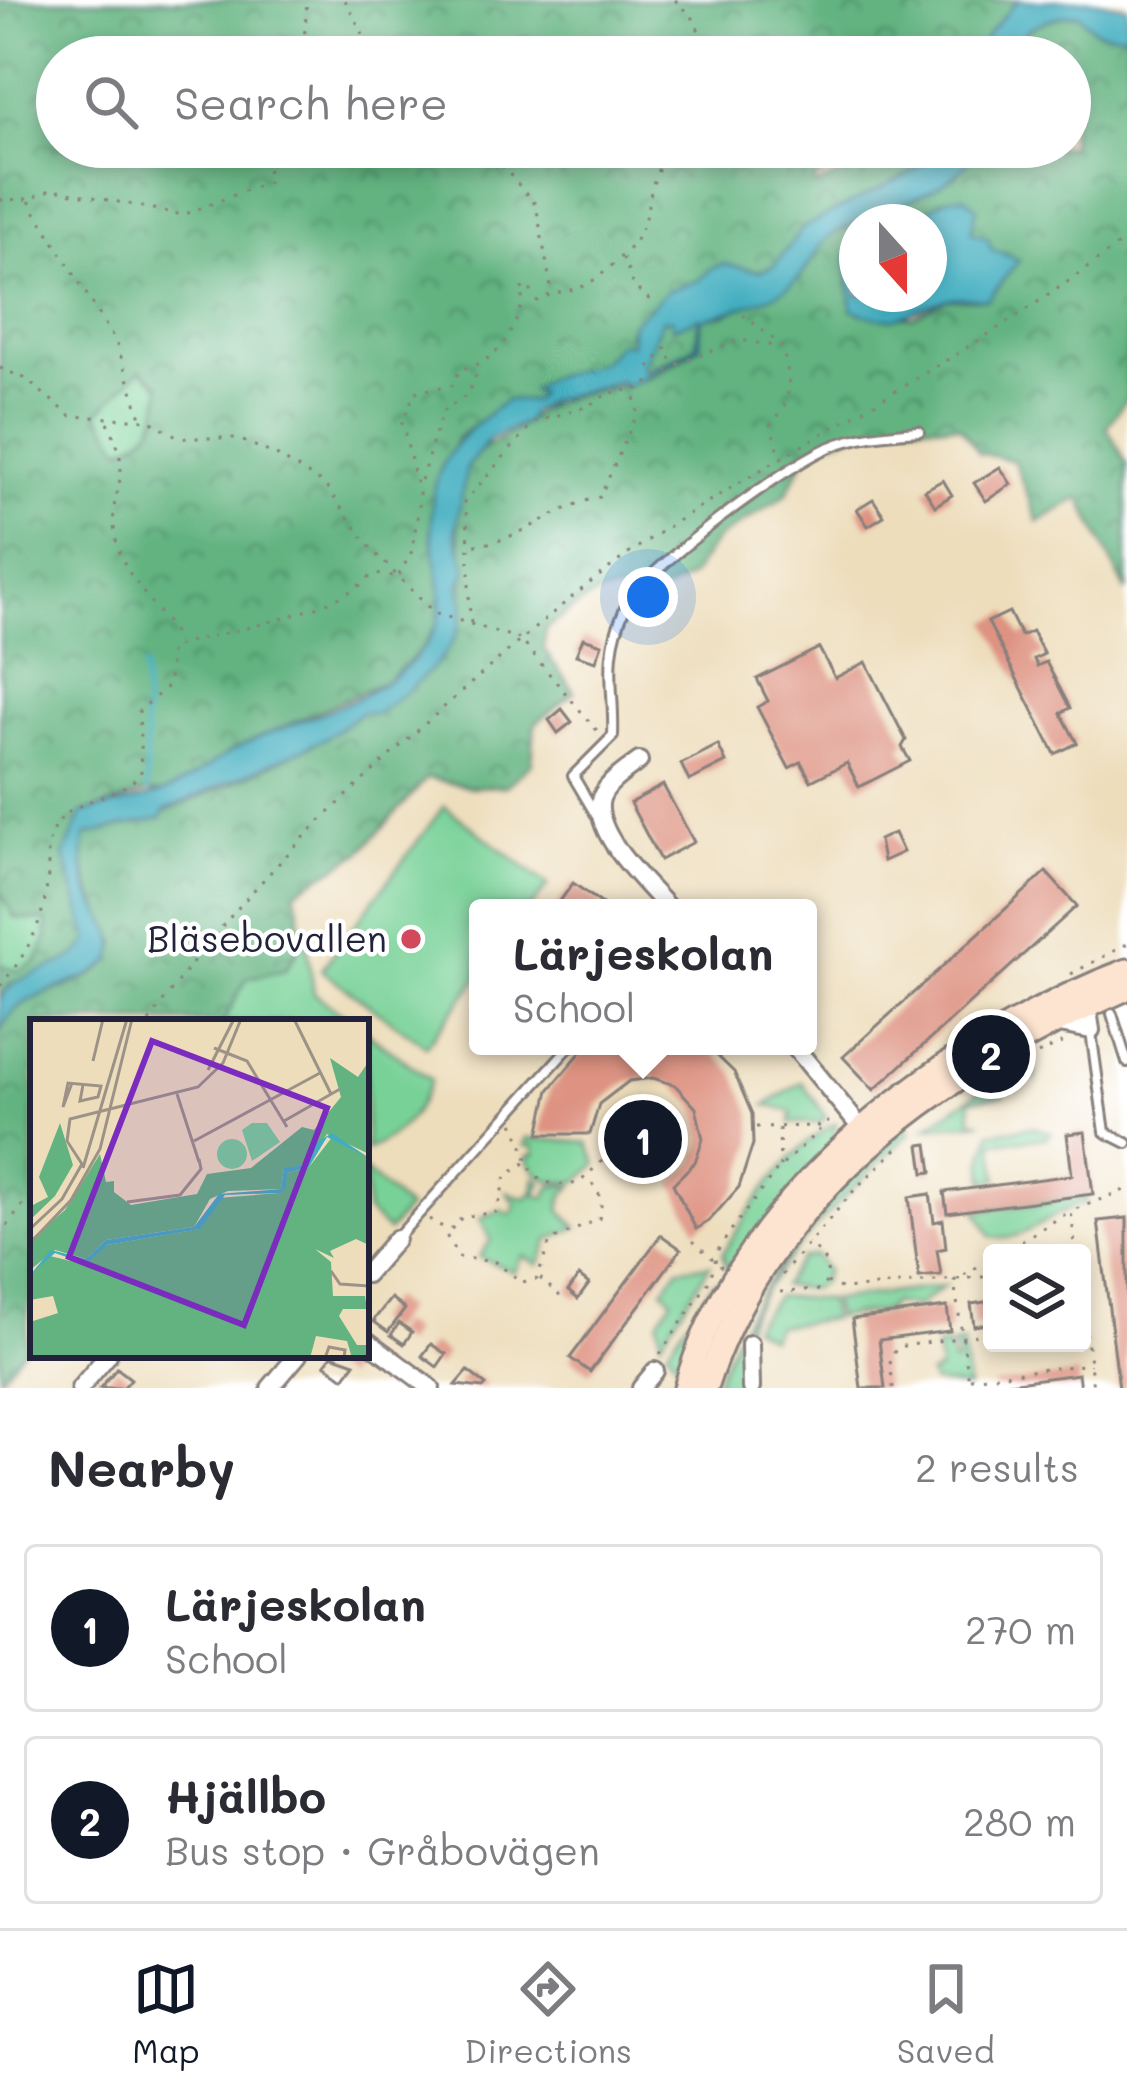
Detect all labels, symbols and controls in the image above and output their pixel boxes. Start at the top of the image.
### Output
search box [36,36,1091,168]
icon: search [78,69,144,135]
text: Search here [174,73,448,131]
north arrow [839,204,947,312]
your location [618,567,678,627]
popup [469,899,817,1055]
place label: Bläsebovallen [147,914,387,961]
text: Lärjeskolan [513,923,773,981]
marker: Bläsebovallen [398,926,424,952]
text: School [513,981,636,1032]
pin: 2 [952,1009,1030,1099]
inset map [30,1019,369,1358]
pin: 1 [604,1094,682,1184]
map controls [983,1244,1091,1352]
button: layers [983,1244,1091,1352]
text: Nearby [48,1433,235,1500]
text: 2 results [915,1441,1079,1492]
text: Lärjeskolan [165,1574,426,1632]
text: 1 [81,1603,99,1654]
text: 270 m [965,1603,1076,1654]
text: School [165,1632,288,1683]
text: Hjällbo [165,1766,326,1824]
text: 2 [79,1795,101,1846]
text: 280 m [963,1795,1076,1846]
text: Bus stop · Gråbovägen [165,1824,600,1875]
tab: Map [132,1956,200,2071]
tab: Directions [464,1956,632,2071]
tab: Saved [897,1956,995,2071]

